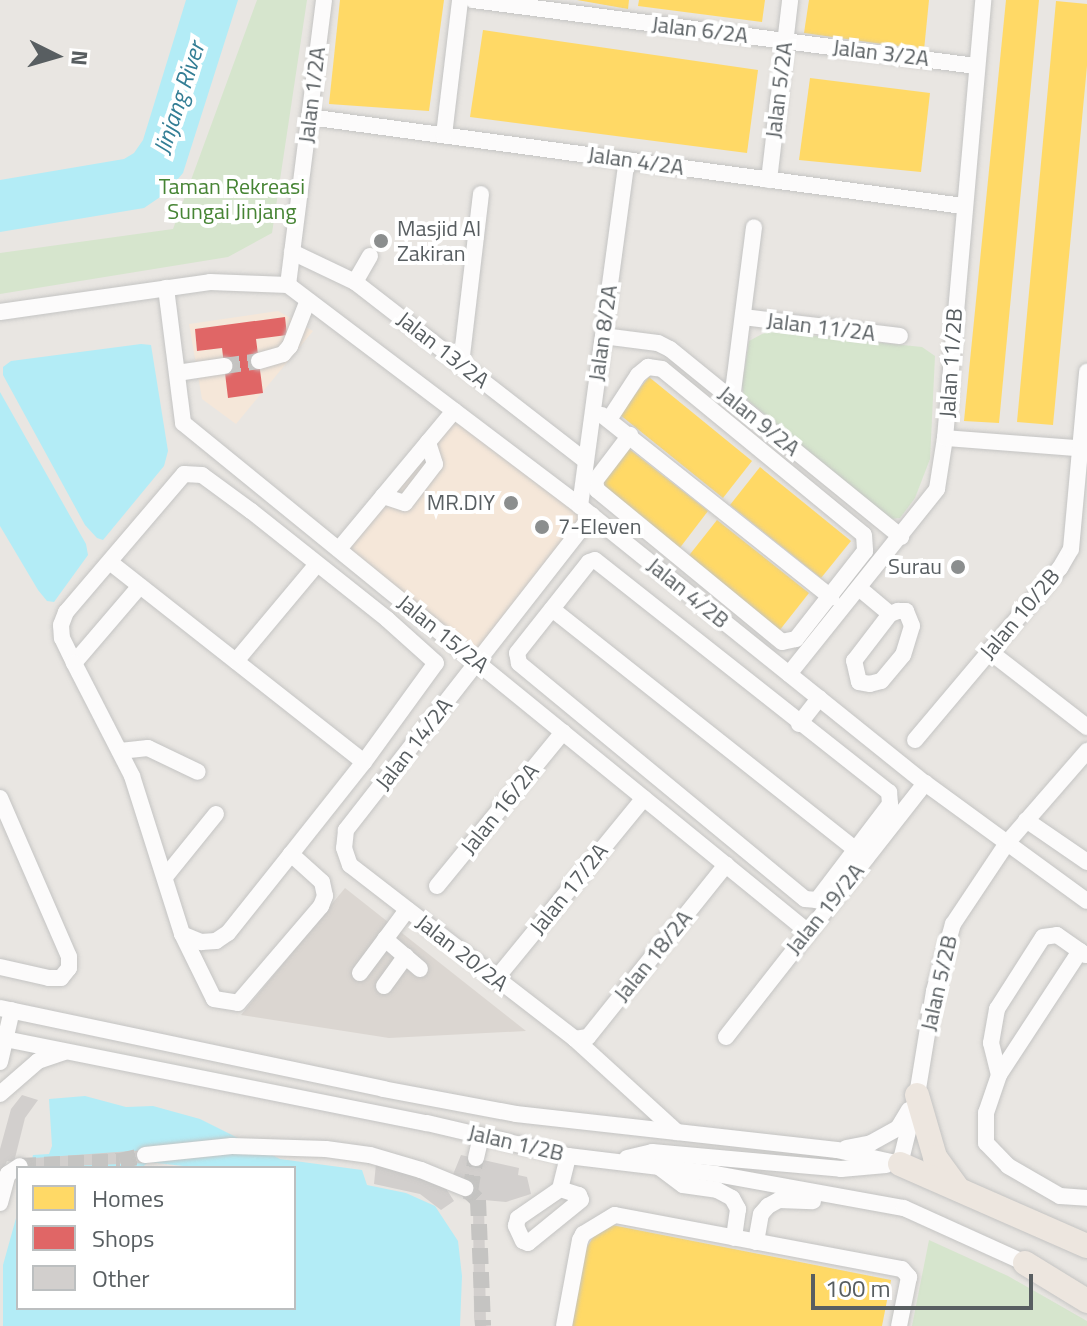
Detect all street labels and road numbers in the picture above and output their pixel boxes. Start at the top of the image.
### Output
street label: Jalan 6/2A [650,11,750,49]
street label: Jalan 3/2A [831,34,931,72]
street label: Jalan 5/2A [760,40,798,140]
street label: Jalan 1/2A [293,45,331,145]
street label: Jalan 4/2A [586,141,686,181]
street label: Jalan 8/2A [583,283,623,383]
street label: Jalan 13/2A [392,306,494,394]
street label: Jalan 11/2A [765,307,877,347]
street label: Jalan 11/2B [934,307,968,419]
street label: Jalan 9/2A [713,380,805,462]
street label: Jalan 4/2B [642,552,734,634]
street label: Jalan 10/2B [975,563,1065,665]
street label: Jalan 15/2A [392,589,494,679]
street label: Jalan 14/2A [370,693,458,795]
street label: Jalan 16/2A [455,758,545,860]
street label: Jalan 17/2A [524,838,614,940]
street label: Jalan 19/2A [780,858,870,960]
street label: Jalan 18/2A [608,905,698,1007]
street label: Jalan 20/2A [411,909,513,997]
street label: Jalan 5/2B [915,933,963,1033]
street label: Jalan 1/2B [466,1119,566,1167]

